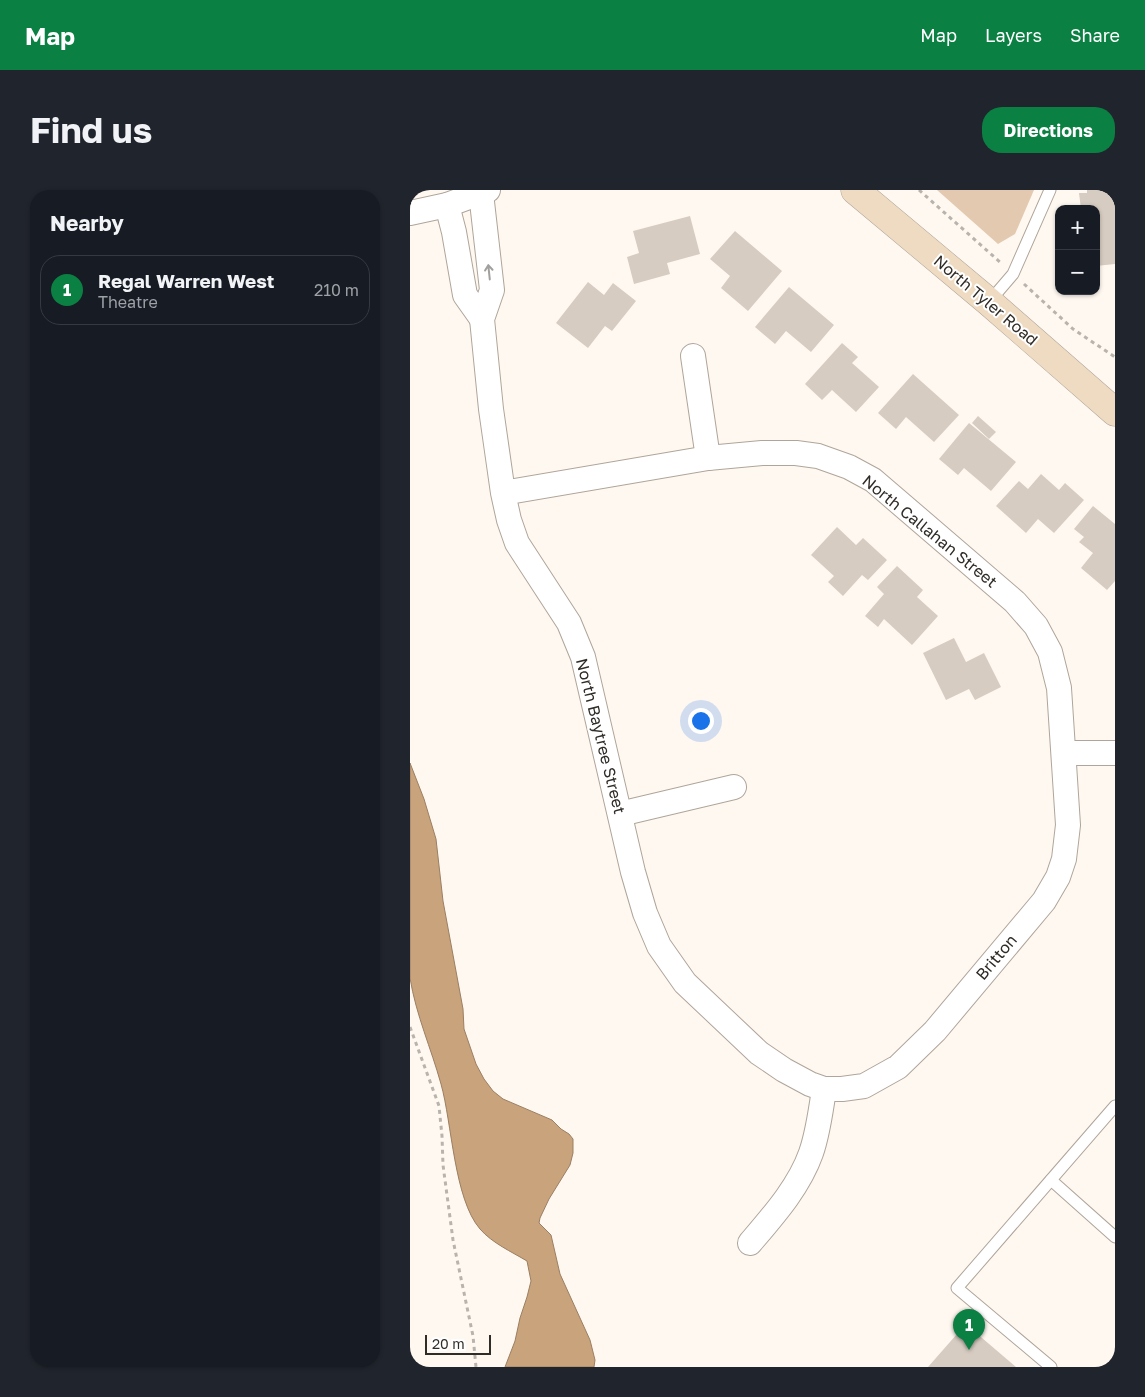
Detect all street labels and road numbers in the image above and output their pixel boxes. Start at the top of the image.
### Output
street label: North Tyler Road [930,251,1042,349]
street label: North Callahan Street [858,470,1002,592]
street label: North Baytree Street [572,656,630,816]
street label: Britton [971,930,1021,984]

